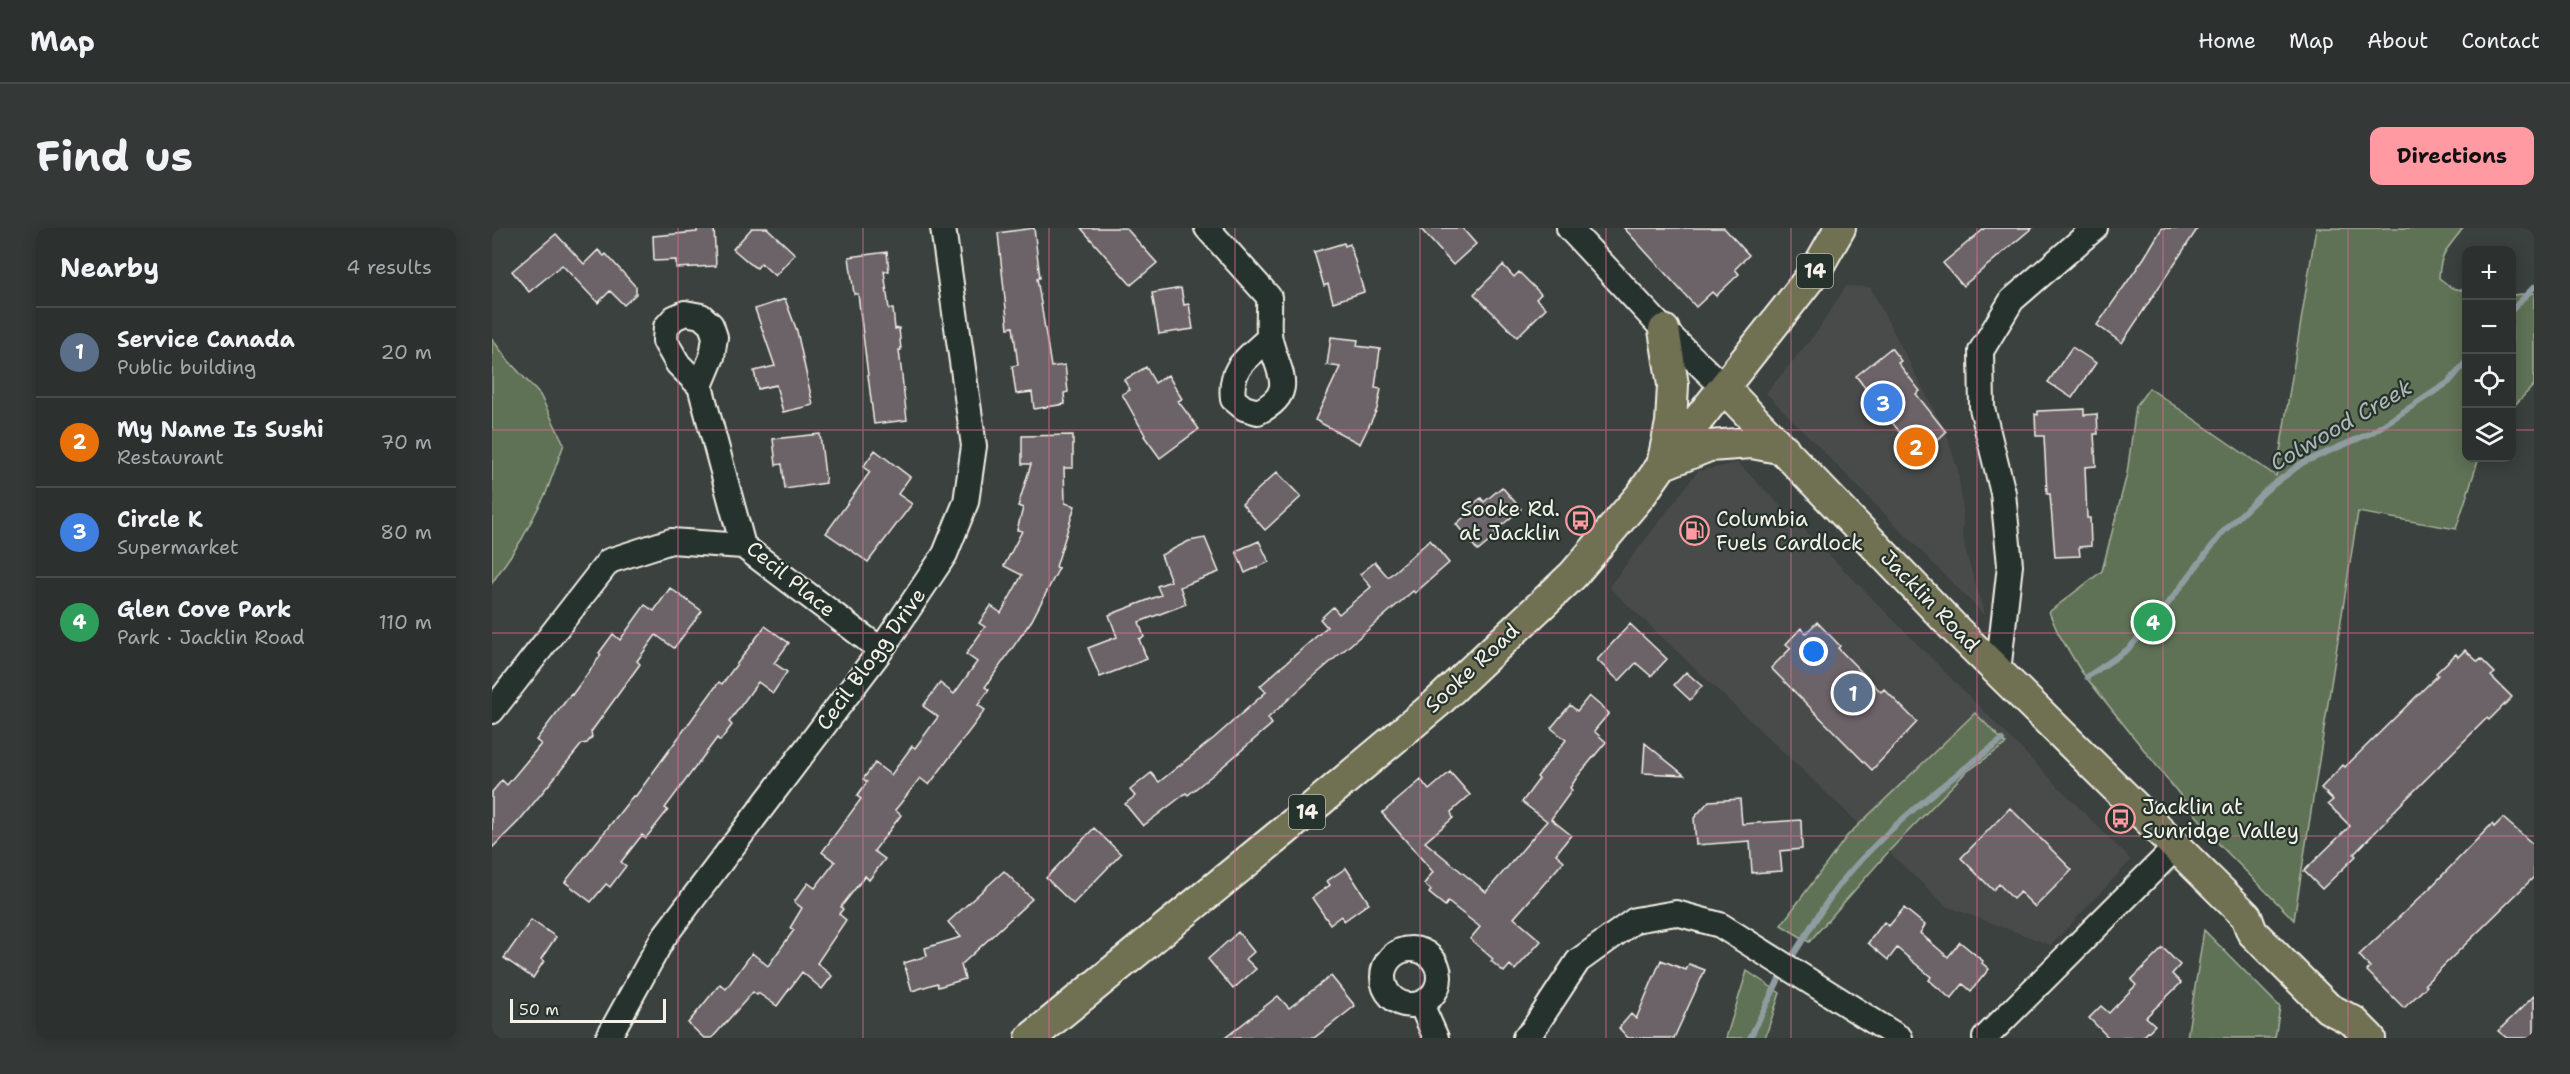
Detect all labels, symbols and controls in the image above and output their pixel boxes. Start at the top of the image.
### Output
text: Map [30,22,95,60]
text: Home [2198,27,2256,55]
text: Map [2289,27,2334,55]
text: About [2367,27,2428,55]
text: Contact [2461,27,2540,55]
button: Directions [2370,127,2534,185]
text: Find us [36,128,193,184]
map controls [2462,246,2516,462]
button: + [2462,246,2516,300]
text: Nearby [60,250,159,285]
text: 4 results [346,254,432,280]
road number: 14 [1797,254,1833,288]
button: − [2462,300,2516,354]
text: Service Canada [117,325,295,354]
text: 1 [75,339,84,365]
text: 20 m [381,339,432,365]
text: Public building [117,354,256,380]
button: locate [2462,354,2516,408]
water label: Colwood Creek [2264,372,2418,478]
pin: 3 [1864,380,1902,426]
button: layers [2462,408,2516,462]
text: My Name Is Sushi [117,415,324,444]
pin: 2 [1896,424,1936,470]
text: 2 [73,429,87,455]
text: 70 m [380,429,432,455]
text: Restaurant [117,444,224,470]
place label: Sooke Rd. at Jacklin [1459,495,1560,547]
text: Circle K [117,505,203,534]
bus stop icon: Sooke Rd. at Jacklin [1565,505,1597,537]
place label: Columbia Fuels Cardlock [1716,505,1863,557]
fuel station icon: Columbia Fuels Cardlock [1679,515,1711,547]
text: 3 [73,519,87,545]
text: 80 m [380,519,432,545]
text: Supermarket [117,534,239,560]
street label: Cecil Place [741,534,841,624]
street label: Jacklin Road [1874,544,1986,658]
street label: Cecil Blogg Drive [810,582,932,736]
text: Glen Cove Park [117,595,291,624]
pin: 4 [2134,600,2172,644]
text: 4 [73,609,87,635]
text: 110 m [378,609,432,635]
street label: Sooke Road [1419,617,1525,719]
text: Park · Jacklin Road [117,624,305,650]
your location [1799,637,1828,666]
pin: 1 [1834,670,1872,716]
place label: Jacklin at Sunridge Valley [2142,793,2299,845]
road number: 14 [1289,795,1325,829]
bus stop icon: Jacklin at Sunridge Valley [2105,803,2137,835]
scale bar [510,996,666,1024]
text: 50 m [519,999,559,1020]

